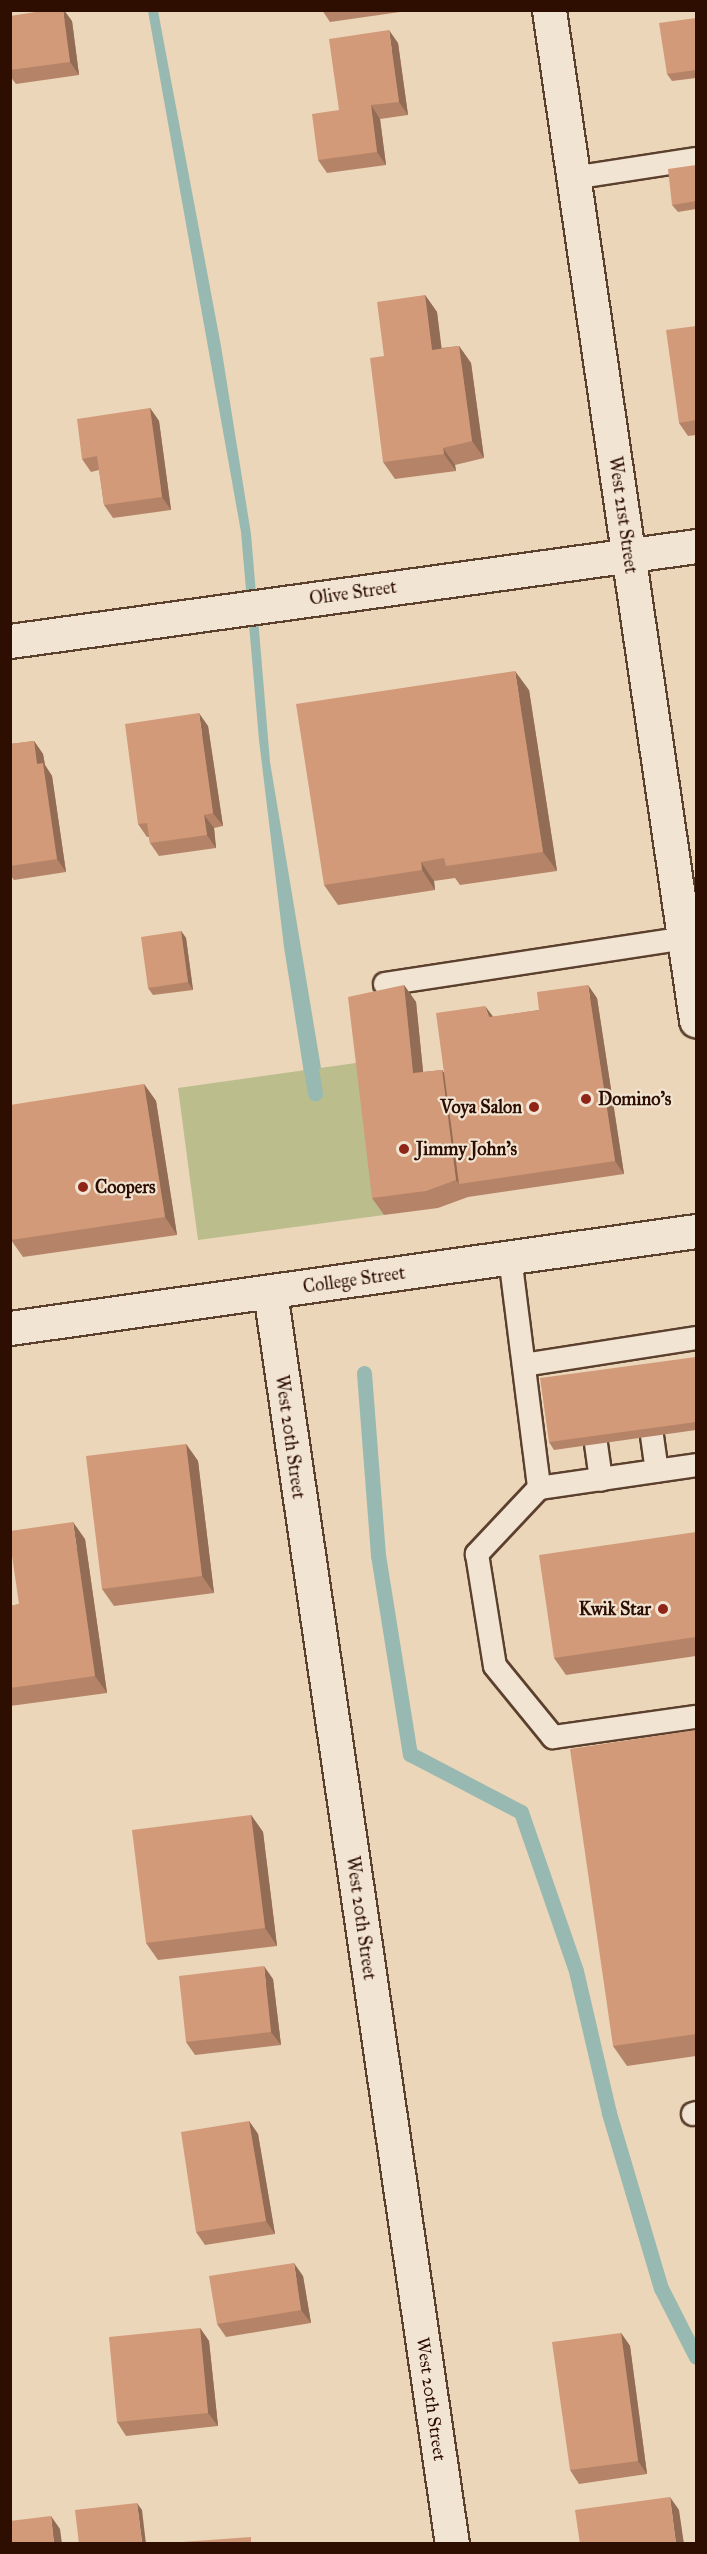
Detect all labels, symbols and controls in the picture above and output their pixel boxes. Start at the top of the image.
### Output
street label: West 21st Street [604,455,642,575]
street label: Olive Street [308,576,398,610]
place label: Domino's [598,1088,671,1110]
marker: Domino's [579,1092,593,1106]
place label: Voya Salon [440,1096,522,1118]
marker: Voya Salon [527,1100,541,1114]
place label: Jimmy John's [416,1138,517,1160]
marker: Jimmy John's [397,1142,411,1156]
place label: Coopers [95,1176,156,1198]
marker: Coopers [76,1180,90,1194]
street label: College Street [301,1262,407,1298]
street label: West 20th Street [271,1374,309,1500]
place label: Kwik Star [579,1598,651,1620]
marker: Kwik Star [656,1602,670,1616]
street label: West 20th Street [342,1855,380,1981]
street label: West 20th Street [412,2336,450,2462]

